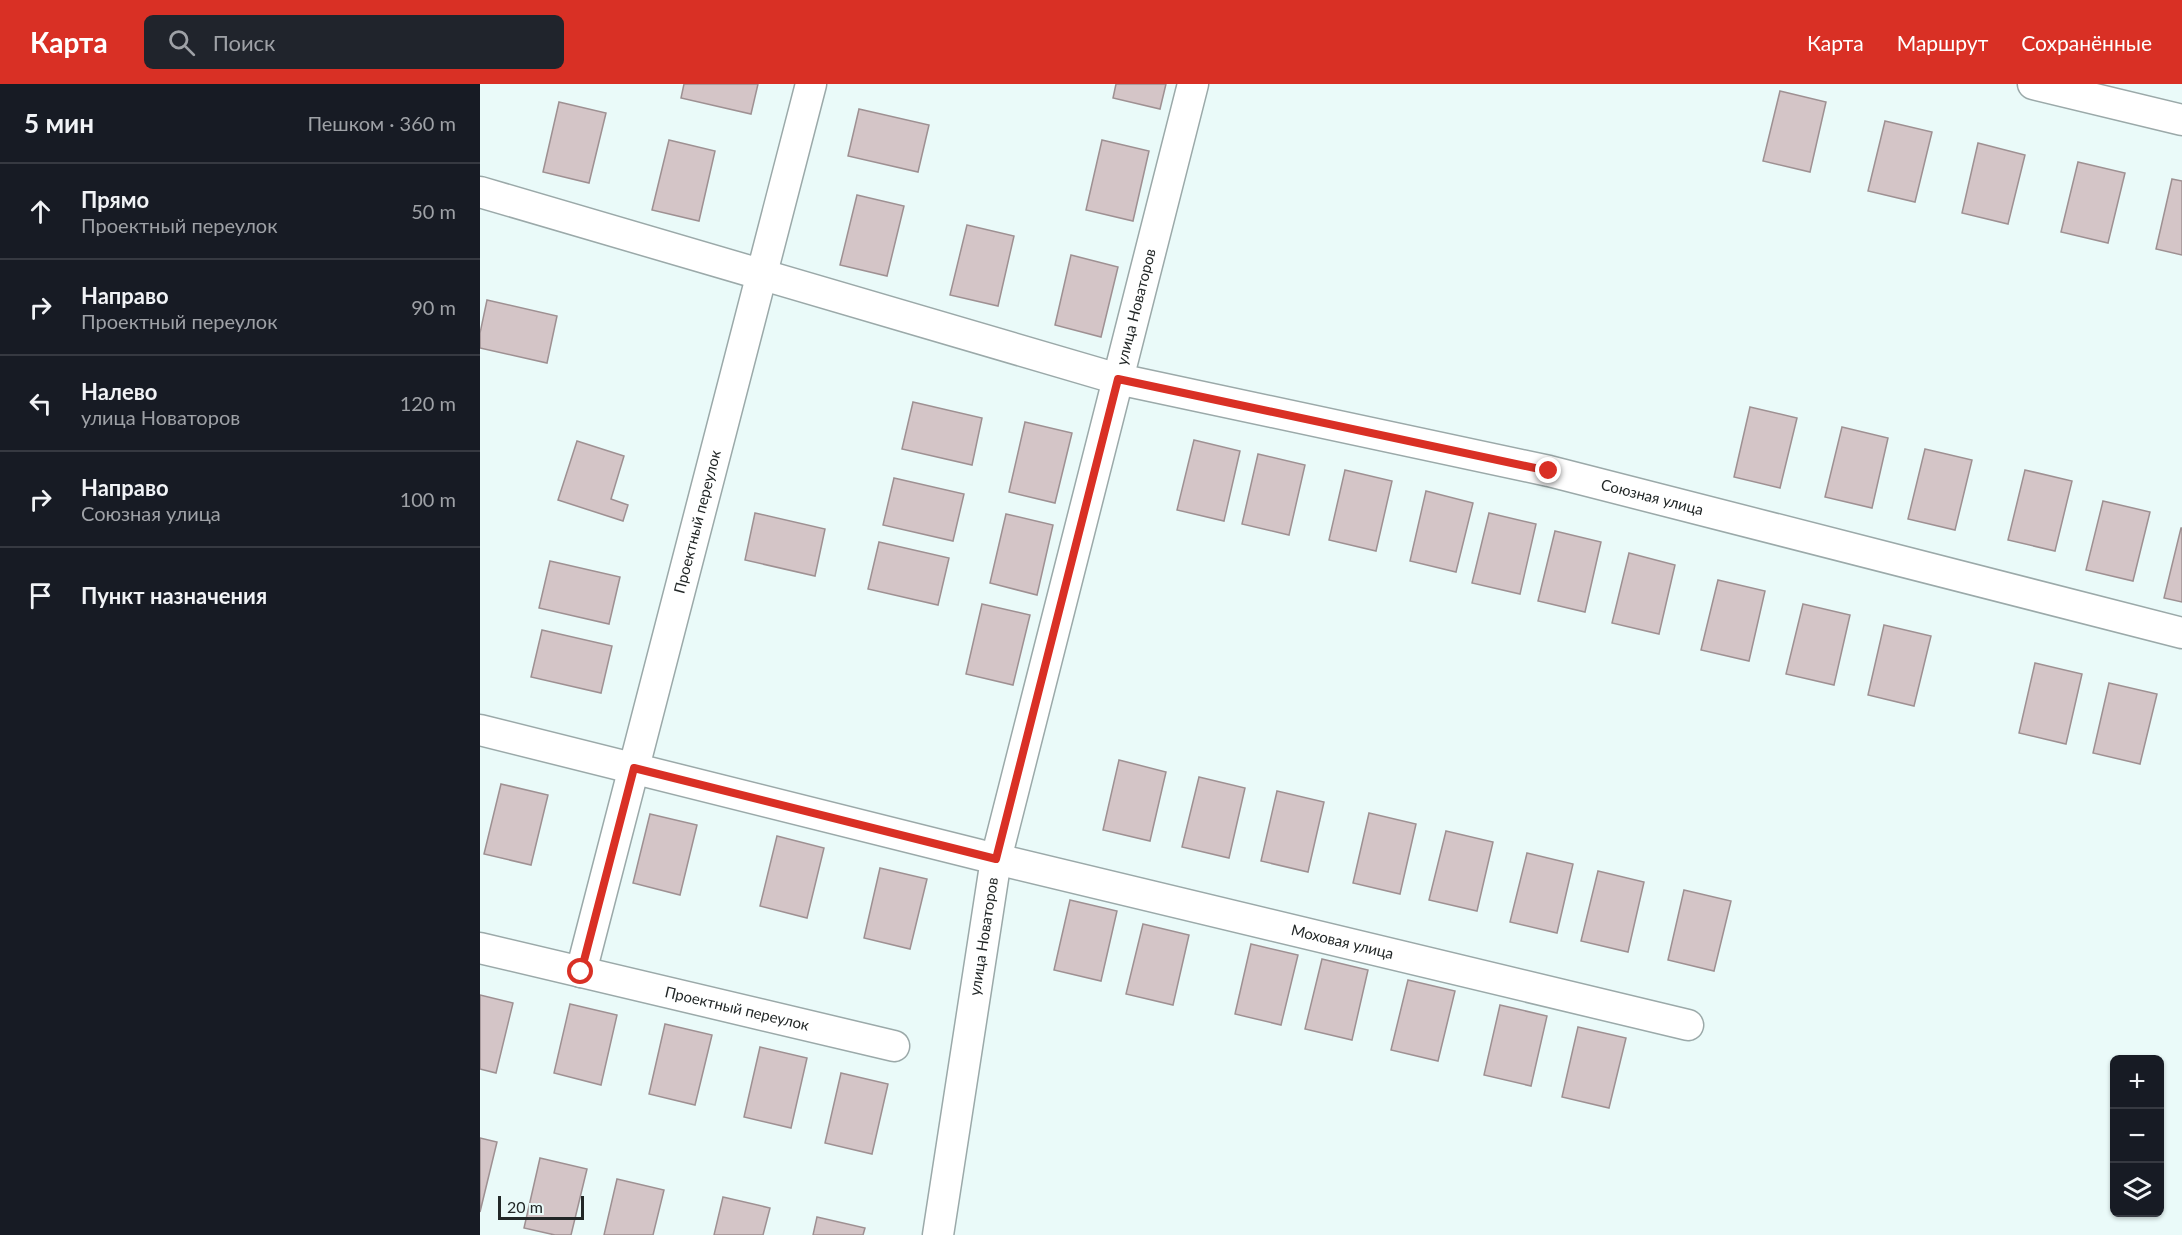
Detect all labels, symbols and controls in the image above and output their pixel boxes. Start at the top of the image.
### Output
search box [144,15,564,69]
text: Карта [30,25,108,59]
icon: search [165,26,198,59]
text: Поиск [213,29,276,56]
text: Карта [1807,30,1864,55]
text: Маршрут [1897,30,1988,55]
text: Сохранённые [2021,30,2152,55]
text: 5 мин [24,107,94,139]
text: Пешком · 360 m [307,111,456,135]
text: Прямо [81,186,149,213]
icon: ahead [24,195,57,228]
text: 50 m [411,199,456,223]
text: Проектный переулок [81,213,278,237]
street label: улица Новаторов [1112,247,1159,367]
text: Направо [81,282,169,309]
icon: right [24,291,57,324]
text: 90 m [411,295,456,319]
text: Проектный переулок [81,309,278,333]
text: Налево [81,378,157,405]
icon: left [24,387,57,420]
text: 120 m [400,391,456,415]
text: улица Новаторов [81,405,240,429]
street label: Проектный переулок [669,448,724,595]
route end [1535,457,1561,483]
text: Направо [81,474,169,501]
street label: Союзная улица [1599,475,1705,518]
icon: right [24,483,57,516]
text: 100 m [400,487,456,511]
text: Союзная улица [81,501,221,525]
icon: arrive [24,579,57,612]
text: Пункт назначения [81,582,267,609]
street label: улица Новаторов [965,876,1001,997]
street label: Моховая улица [1290,920,1396,962]
route start [567,958,593,984]
street label: Проектный переулок [663,982,811,1034]
map controls [2110,1055,2164,1217]
button: + [2110,1055,2164,1109]
button: − [2110,1109,2164,1163]
button: layers [2110,1163,2164,1217]
scale bar [498,1193,584,1220]
text: 20 m [507,1197,543,1216]

